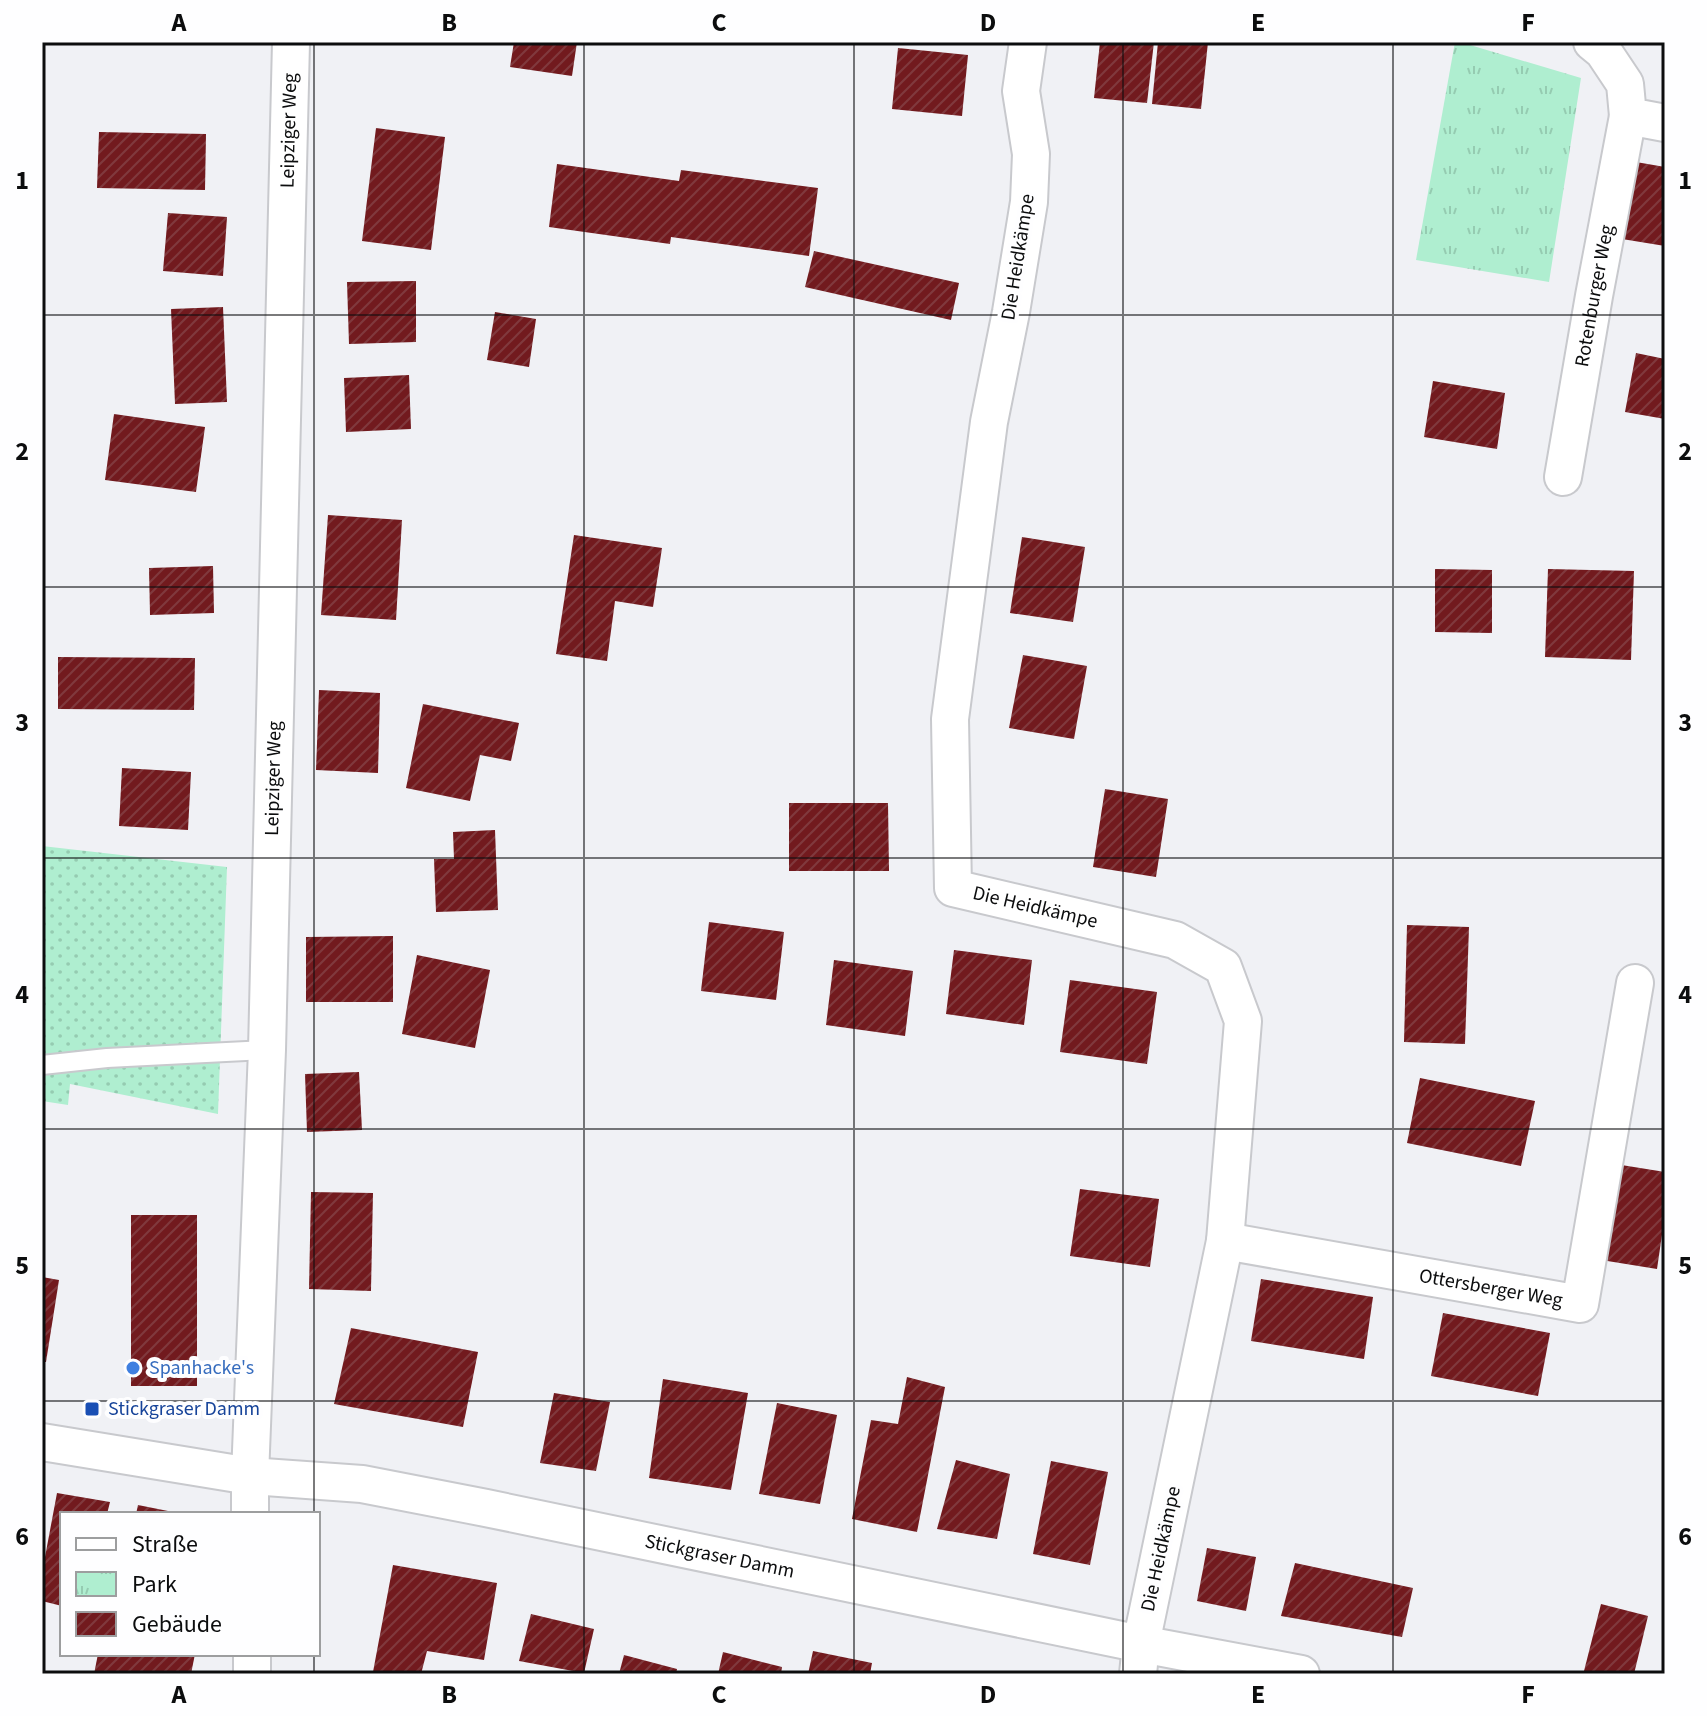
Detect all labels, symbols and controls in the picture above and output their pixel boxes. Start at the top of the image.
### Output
text: A [171,4,188,41]
text: B [441,4,457,41]
text: C [711,4,727,41]
text: D [980,4,996,41]
text: E [1251,4,1265,41]
text: F [1521,4,1535,41]
street label: Leipziger Weg [274,73,304,188]
text: 1 [15,162,29,199]
text: 1 [1678,162,1692,199]
street label: Die Heidkämpe [994,192,1042,322]
street label: Rotenburger Weg [1568,222,1621,369]
text: 2 [15,433,29,470]
text: 2 [1678,433,1692,470]
text: 3 [15,704,29,741]
text: 3 [1678,704,1692,741]
street label: Leipziger Weg [258,721,289,836]
street label: Die Heidkämpe [970,879,1101,935]
text: 4 [15,976,29,1013]
text: 4 [1678,976,1692,1013]
text: 5 [15,1247,29,1284]
text: 5 [1678,1247,1692,1284]
street label: Ottersberger Weg [1417,1262,1565,1315]
place label: Spanhacke's [149,1354,254,1382]
marker: Spanhacke's [124,1359,142,1377]
place label: Stickgraser Damm [108,1395,260,1423]
marker: Stickgraser Damm [83,1400,101,1418]
street label: Die Heidkämpe [1134,1484,1188,1614]
legend [60,1512,320,1656]
text: 6 [15,1518,29,1555]
text: 6 [1678,1518,1692,1555]
text: Straße [132,1527,198,1562]
street label: Stickgraser Damm [642,1527,797,1586]
text: Park [132,1567,177,1602]
text: Gebäude [132,1607,222,1642]
text: A [171,1676,188,1713]
text: B [441,1676,457,1713]
text: C [711,1676,727,1713]
text: D [980,1676,996,1713]
text: E [1251,1676,1265,1713]
text: F [1521,1676,1535,1713]

